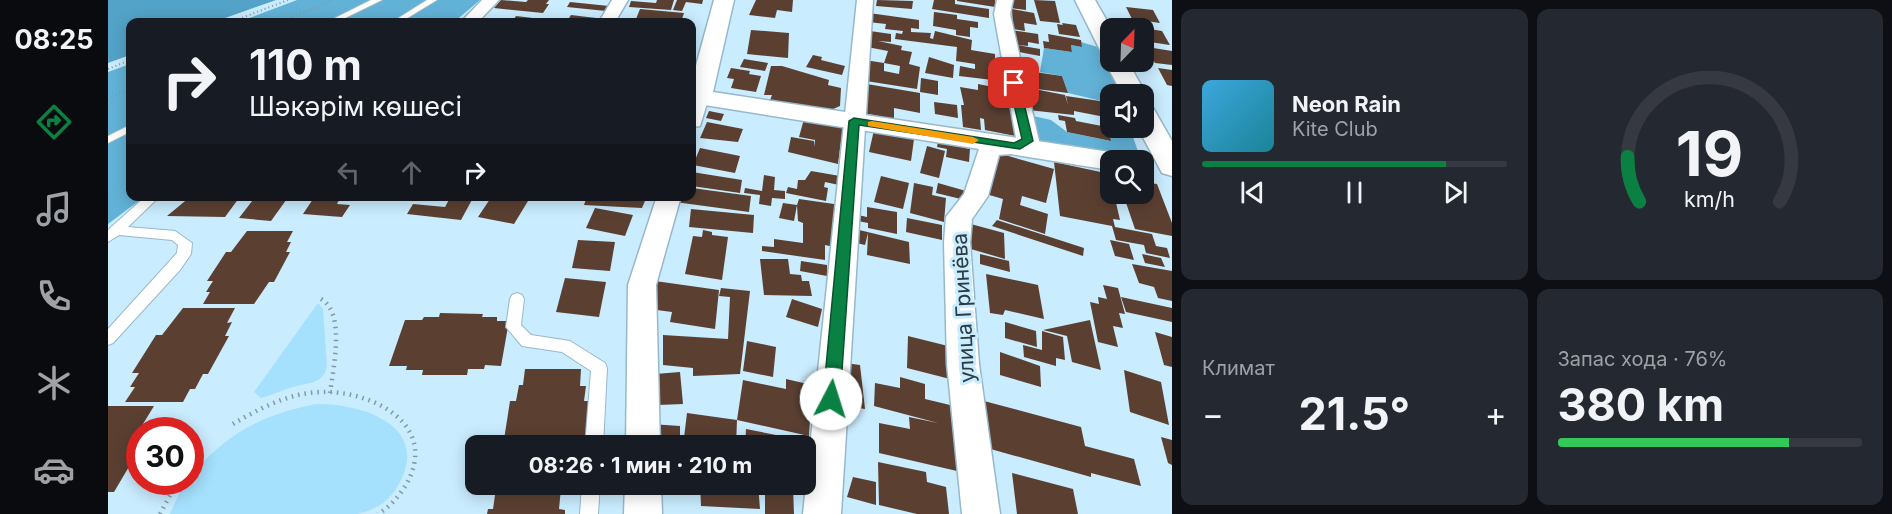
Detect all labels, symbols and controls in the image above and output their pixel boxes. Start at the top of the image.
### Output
north arrow [1100,18,1154,72]
map controls [1100,18,1154,204]
text: 08:25 [14,23,94,56]
text: 110 m [249,39,362,90]
icon: right [150,42,228,120]
pin [988,57,1039,108]
icon: arrive [997,66,1030,99]
button: sound [1100,84,1154,138]
text: Шәкәрім көшесі [249,90,462,123]
text: Neon Rain [1292,91,1401,117]
icon: directions [33,101,75,143]
text: 19 [1676,116,1743,191]
text: Kite Club [1292,117,1378,141]
button: search [1100,150,1154,204]
icon: left [332,156,365,189]
icon: ahead [395,156,428,189]
icon: right [458,156,491,189]
icon: previous [1236,176,1269,209]
icon: pause [1338,176,1371,209]
icon: next [1439,176,1472,209]
text: km/h [1684,186,1735,212]
icon: music [33,188,75,230]
street label: улица Гринёва [947,232,979,384]
icon: phone [33,275,75,317]
text: Запас хода · 76% [1558,347,1727,371]
text: Климат [1202,356,1275,380]
icon: climate [33,362,75,404]
position arrow [799,367,863,431]
text: 380 km [1558,377,1724,432]
text: 21.5° [1298,386,1410,441]
text: − [1202,394,1224,434]
text: + [1485,394,1507,434]
speed limit sign: 30 [126,417,204,495]
icon: car [33,449,75,491]
text: 08:26 · 1 мин · 210 m [529,452,752,478]

